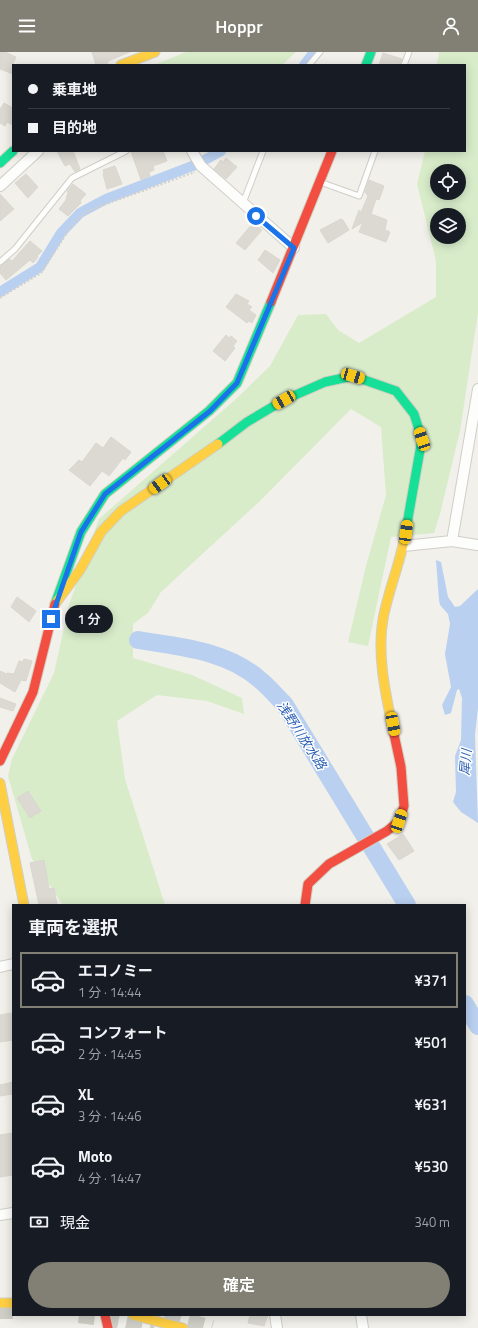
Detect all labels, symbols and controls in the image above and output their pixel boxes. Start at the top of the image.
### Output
text: Hoppr [215,13,263,40]
icon: menu [16,15,38,37]
icon: person [440,15,462,37]
text: 乗車地 [52,78,97,101]
text: 目的地 [52,116,97,139]
map controls [430,164,466,244]
button: locate [430,164,466,200]
route start [247,207,265,225]
button: layers [430,208,466,244]
car [340,367,366,385]
car [271,389,297,411]
car [413,426,431,452]
car [147,472,173,496]
car [398,519,414,545]
callout: 1 分 [65,605,113,633]
text: 1 分 [77,609,101,629]
route end [42,610,60,628]
water label: 浅野川放水路 [272,697,332,774]
car [385,711,401,737]
water label: 犀川 [454,746,476,776]
car [389,808,409,834]
text: 車両を選択 [28,914,118,941]
text: エコノミー [78,959,153,982]
icon: car [30,962,66,998]
text: ¥371 [414,969,448,992]
text: 1 分 · 14:44 [78,982,142,1002]
text: コンフォート [78,1021,168,1044]
icon: car [30,1024,66,1060]
text: ¥501 [414,1031,448,1054]
text: 2 分 · 14:45 [78,1044,142,1064]
text: XL [78,1083,94,1106]
icon: car [30,1086,66,1122]
text: ¥631 [414,1093,448,1116]
text: 3 分 · 14:46 [78,1106,142,1126]
text: Moto [78,1145,112,1168]
icon: car [30,1148,66,1184]
text: ¥530 [414,1155,448,1178]
text: 4 分 · 14:47 [78,1168,142,1188]
icon: cash [28,1211,50,1233]
text: 現金 [60,1211,90,1234]
text: 340 m [414,1212,450,1232]
button: 確定 [28,1262,450,1308]

